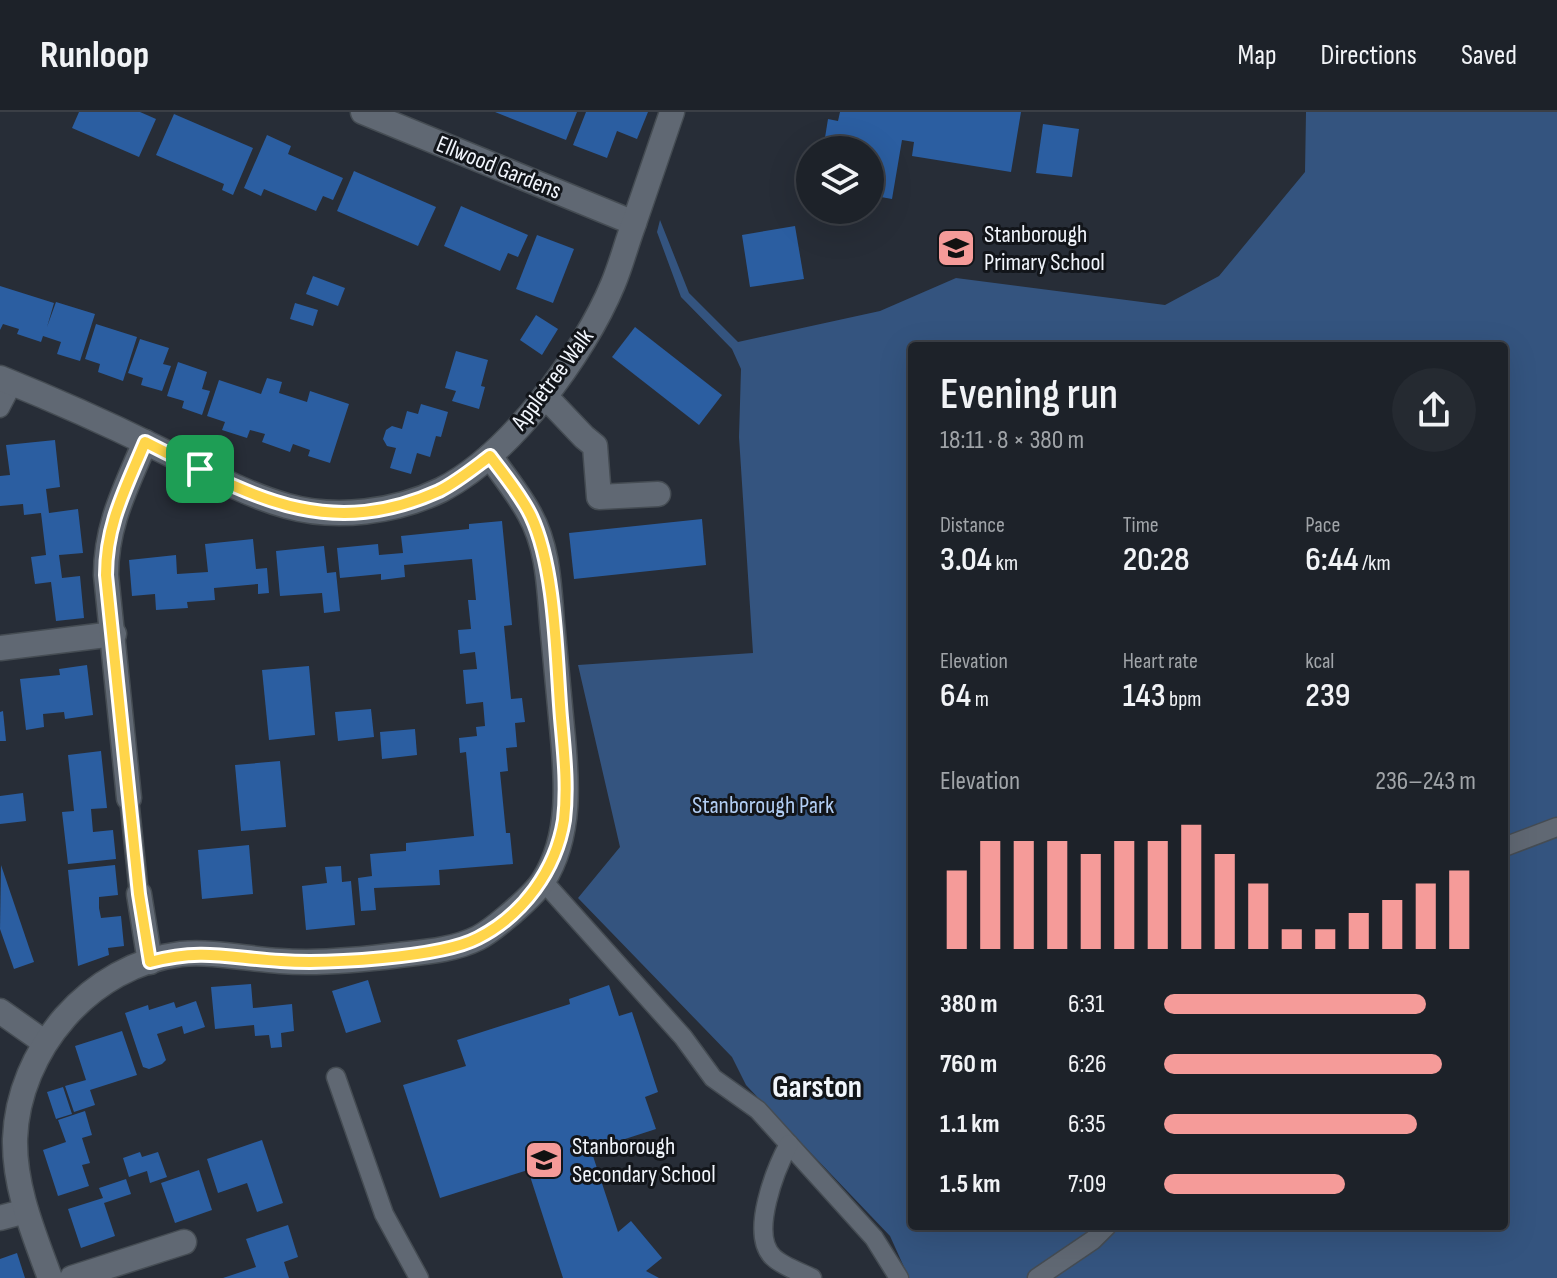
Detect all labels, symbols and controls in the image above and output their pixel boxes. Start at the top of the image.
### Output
text: Runloop [40,33,149,78]
text: Map [1238,39,1277,72]
text: Directions [1321,39,1417,72]
text: Saved [1461,39,1517,72]
street label: Ellwood Gardens [432,129,565,206]
map controls [796,136,884,224]
button: layers [796,136,884,224]
place label: Stanborough Primary School [984,220,1105,277]
school or university icon: Stanborough Primary School [935,227,977,269]
street label: Appletree Walk [504,323,600,437]
text: Evening run [940,368,1118,421]
button: share [1392,368,1476,452]
text: 18:11 · 8 × 380 m [940,425,1084,456]
pin [166,435,234,503]
icon: arrive [178,447,222,491]
text: Distance [940,512,1005,539]
text: Time [1123,512,1159,539]
text: Pace [1305,512,1340,539]
text: 3.04 [940,539,992,580]
text: 20:28 [1123,539,1190,580]
text: 6:44 [1305,539,1358,580]
text: km [992,550,1018,577]
text: /km [1358,550,1391,577]
text: Elevation [940,648,1008,675]
text: Heart rate [1123,648,1198,675]
text: kcal [1305,648,1334,675]
text: 64 [940,675,971,716]
text: 143 [1123,675,1166,716]
text: 239 [1305,675,1350,716]
text: m [971,686,989,713]
text: bpm [1166,686,1202,713]
text: Elevation [940,766,1020,797]
text: 236–243 m [1375,766,1476,797]
park label: Stanborough Park [692,791,834,820]
text: 380 m [940,989,998,1020]
text: 6:31 [1068,989,1104,1020]
text: 760 m [940,1049,997,1080]
text: 6:26 [1068,1049,1106,1080]
district label: Garston [772,1068,862,1107]
text: 1.1 km [940,1109,999,1140]
text: 6:35 [1068,1109,1106,1140]
place label: Stanborough Secondary School [572,1132,716,1189]
school or university icon: Stanborough Secondary School [523,1139,565,1181]
text: 1.5 km [940,1169,1000,1200]
text: 7:09 [1068,1169,1106,1200]

